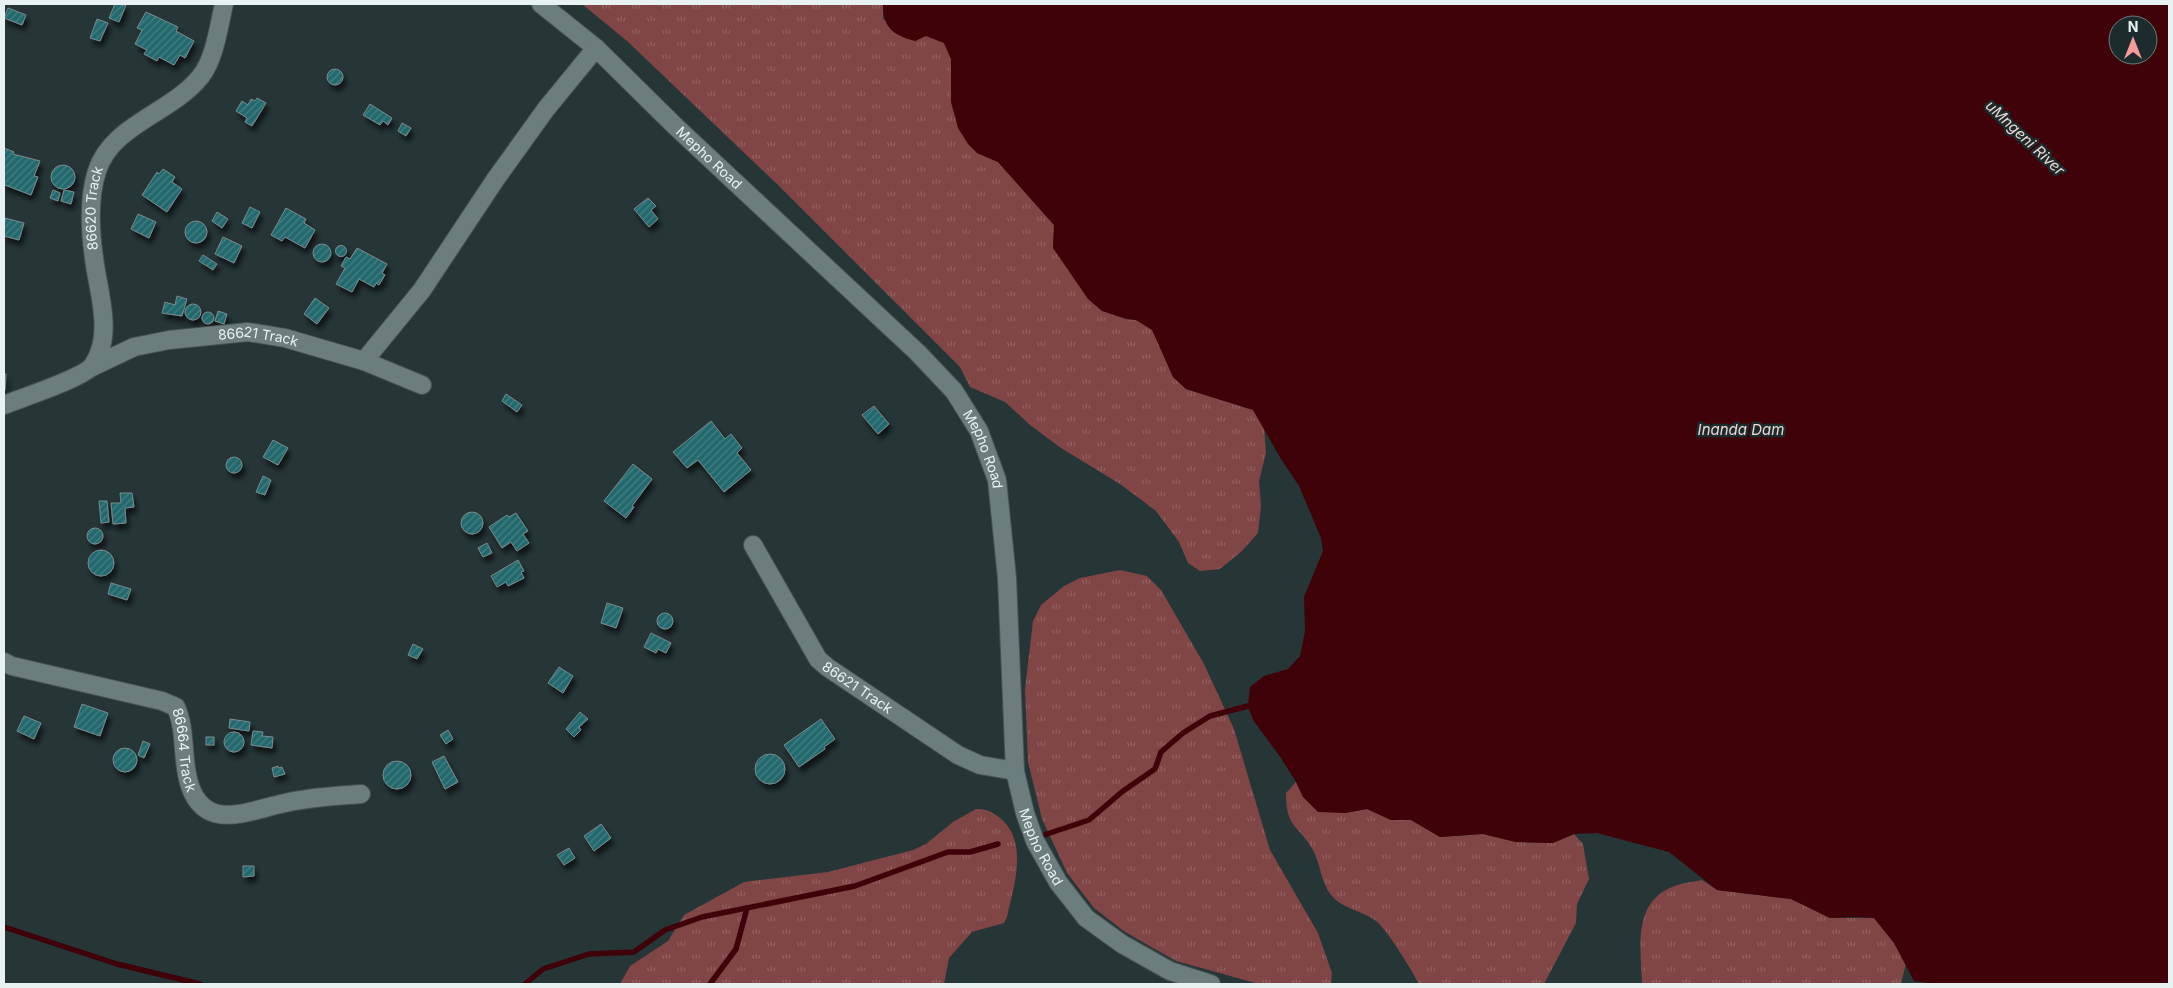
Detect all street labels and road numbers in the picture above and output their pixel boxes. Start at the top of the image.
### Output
street label: Mepho Road [673,123,746,192]
street label: 86620 Track [82,164,106,251]
street label: 86621 Track [217,322,301,350]
street label: Mepho Road [960,406,1007,489]
street label: 86621 Track [819,657,897,717]
street label: 86664 Track [169,705,201,794]
street label: Mepho Road [1016,806,1067,888]

